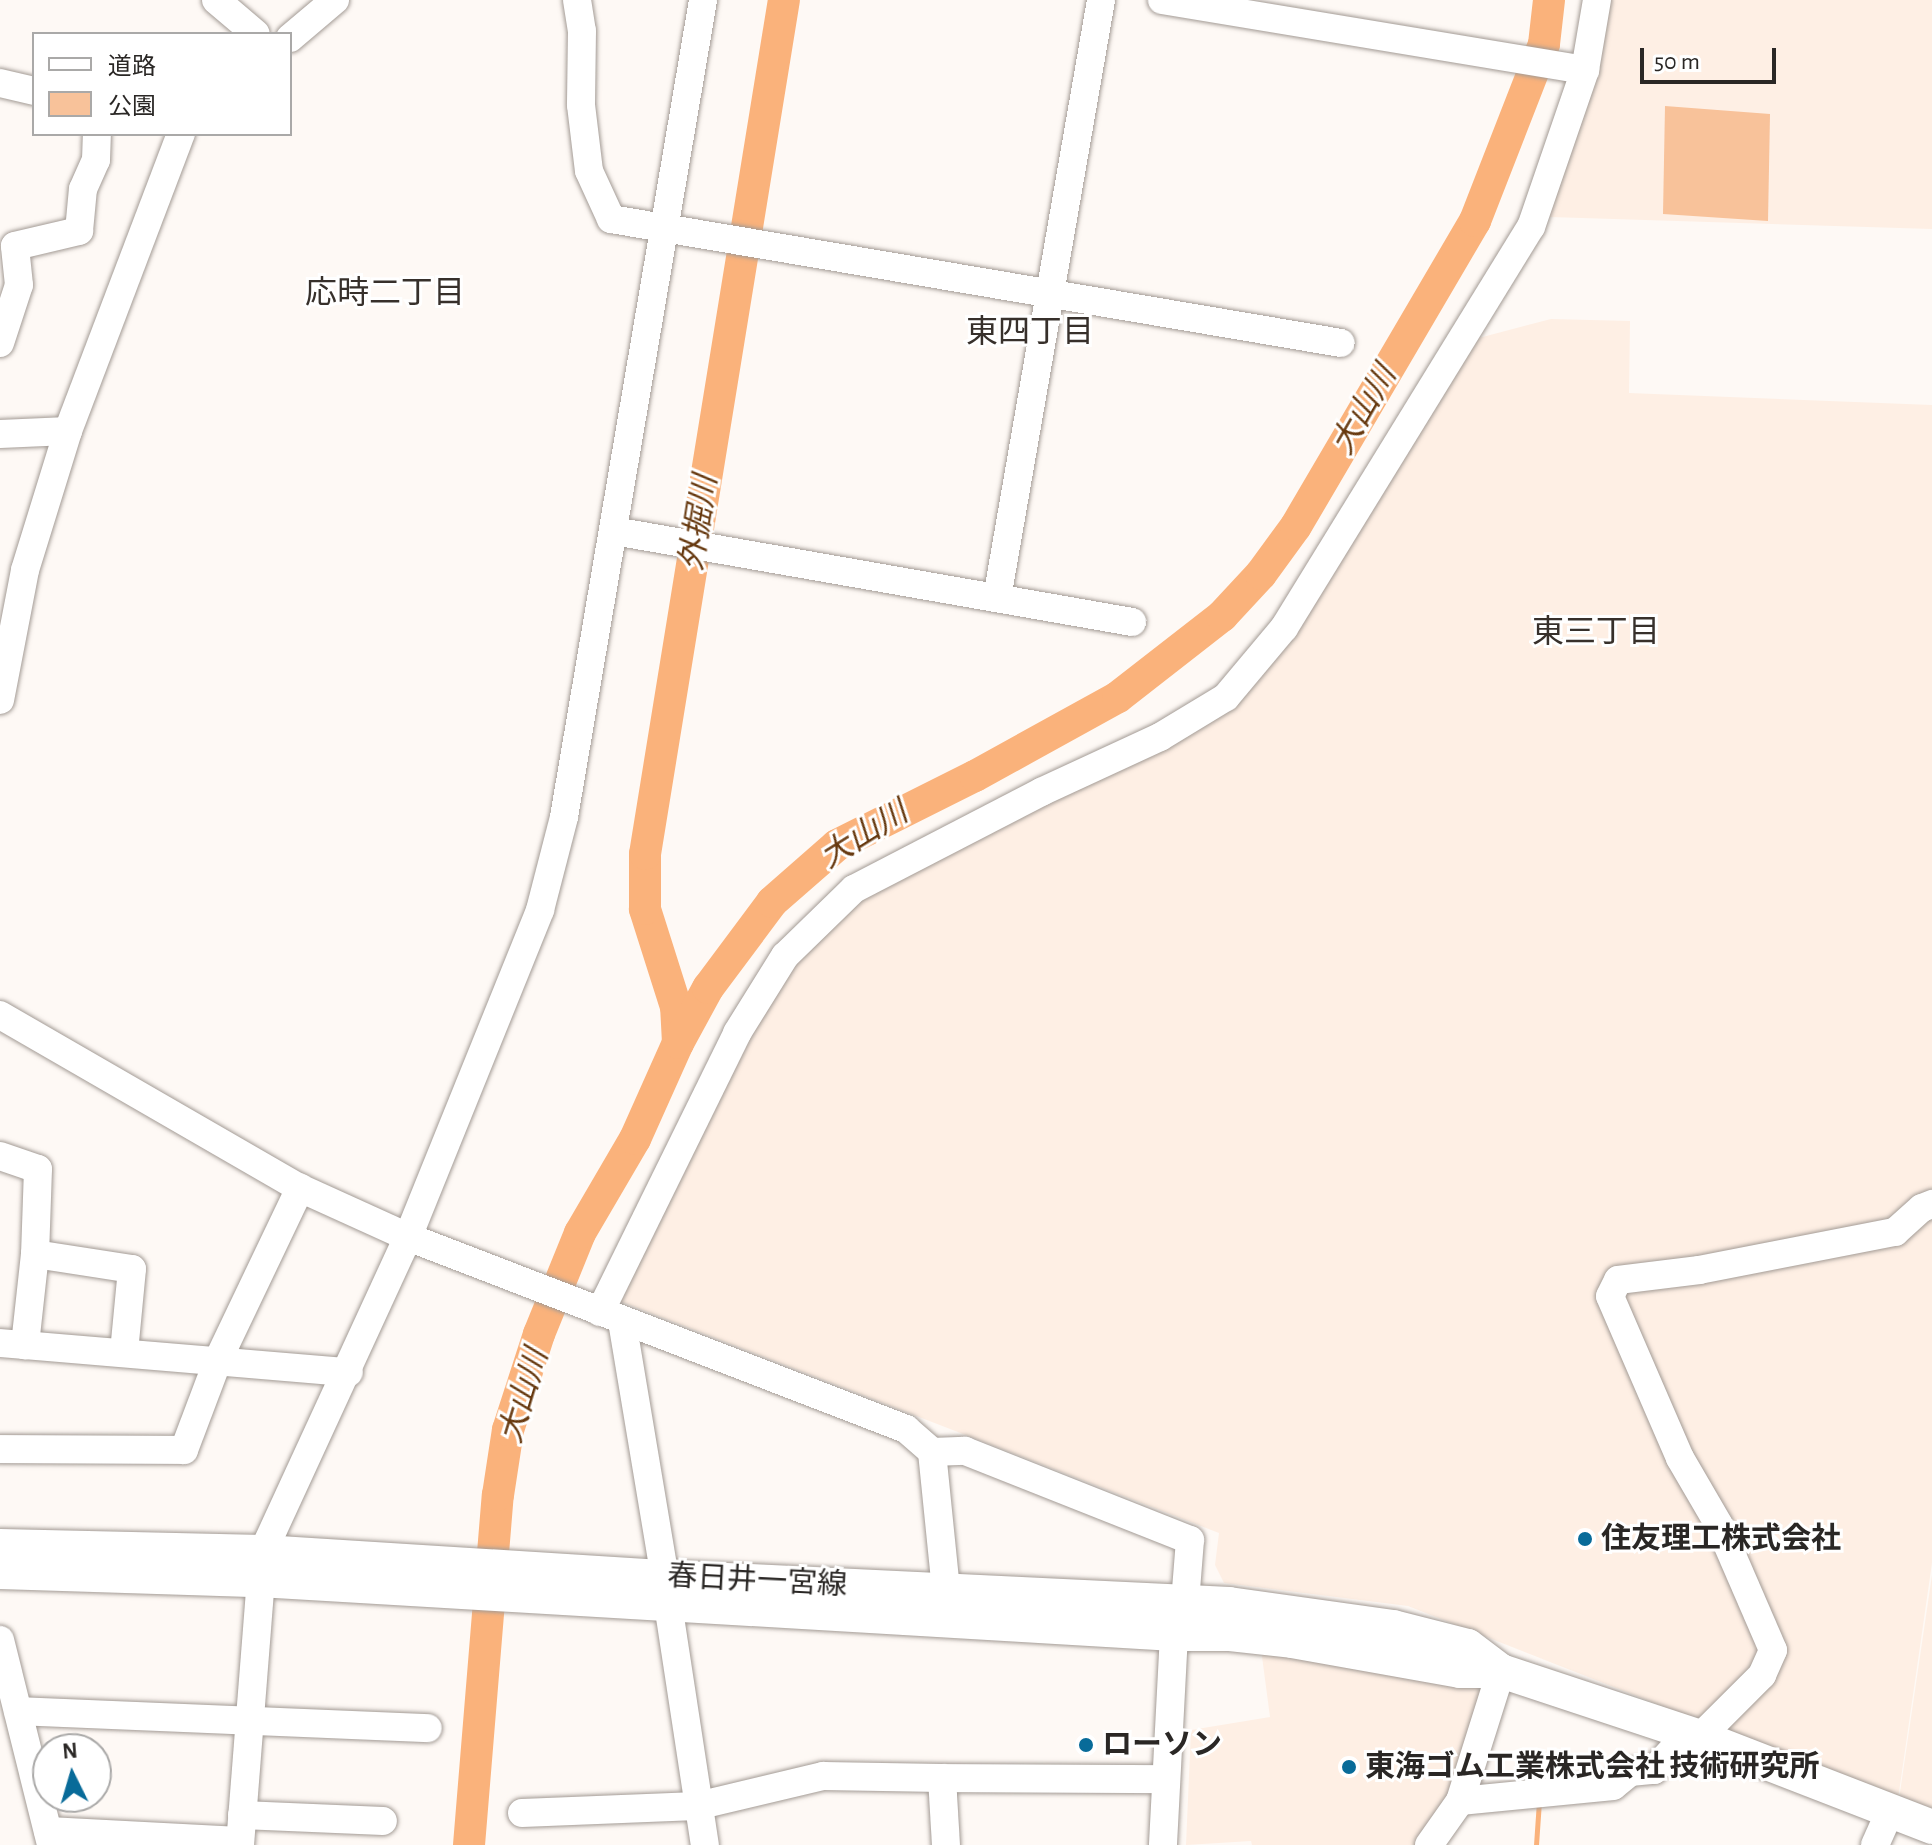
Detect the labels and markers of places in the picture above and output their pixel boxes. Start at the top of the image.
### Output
place label: 住友理工株式会社 [1601,1521,1841,1557]
marker: 住友理工株式会社 [1576,1530,1594,1548]
place label: ローソン [1102,1727,1222,1763]
marker: ローソン [1077,1736,1095,1754]
place label: 東海ゴム工業株式会社 技術研究所 [1365,1749,1820,1785]
marker: 東海ゴム工業株式会社 技術研究所 [1340,1758,1358,1776]

